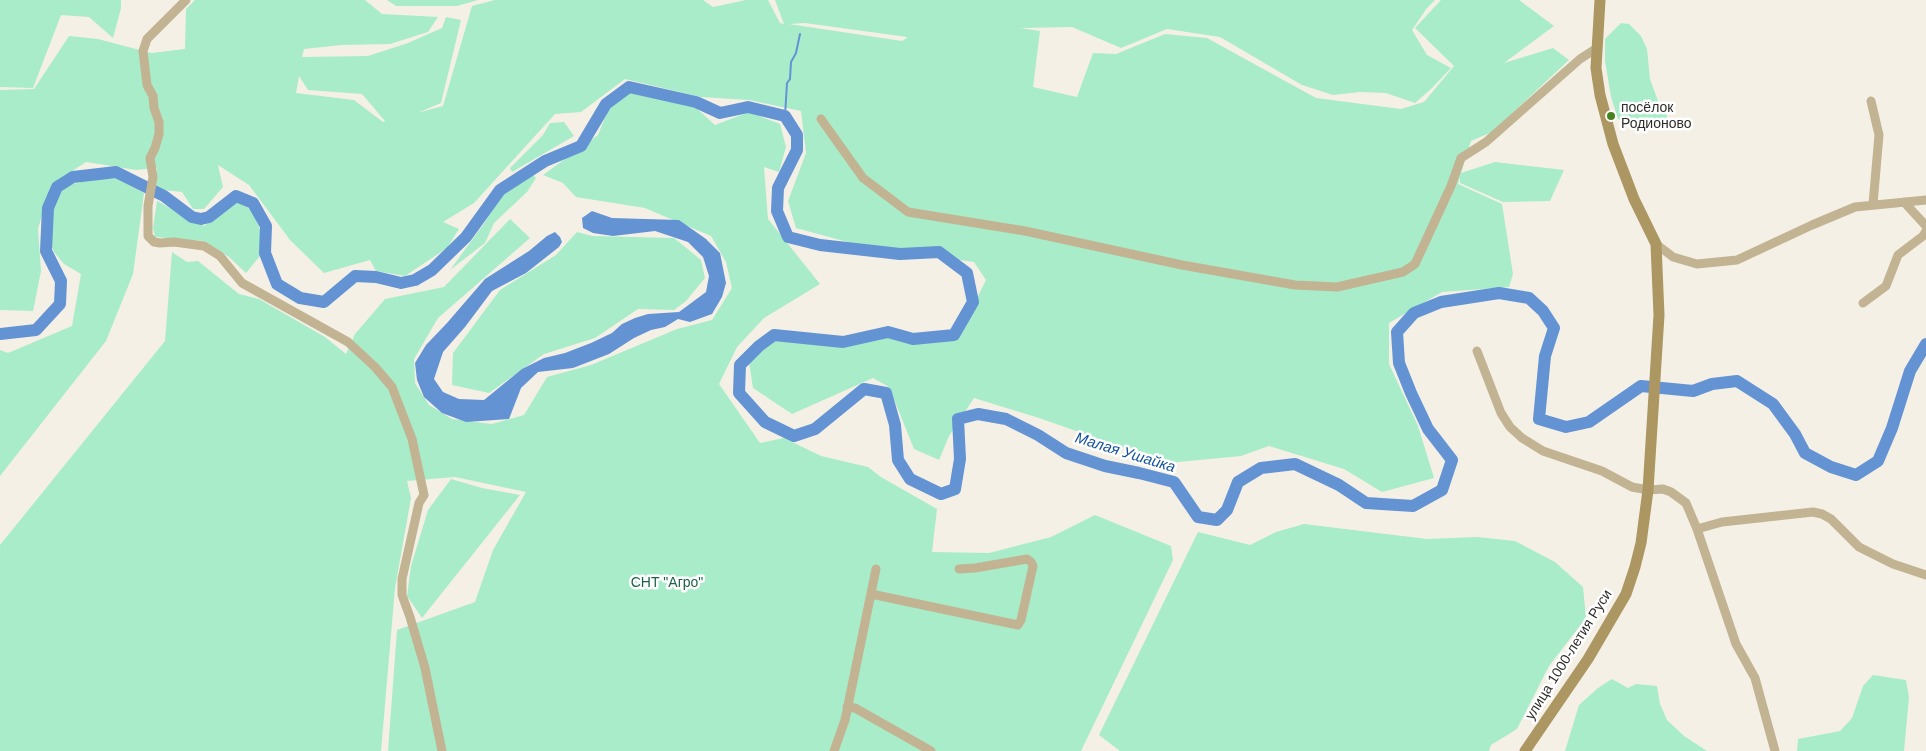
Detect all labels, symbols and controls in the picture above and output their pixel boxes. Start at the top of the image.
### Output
place label: посёлок Родионово [1621,100,1692,132]
marker: посёлок Родионово [1605,110,1617,122]
water label: Малая Ушайка [1073,429,1177,477]
park label: СНТ "Агро" [631,575,703,591]
street label: улица 1000-летия Руси [1522,587,1616,723]

